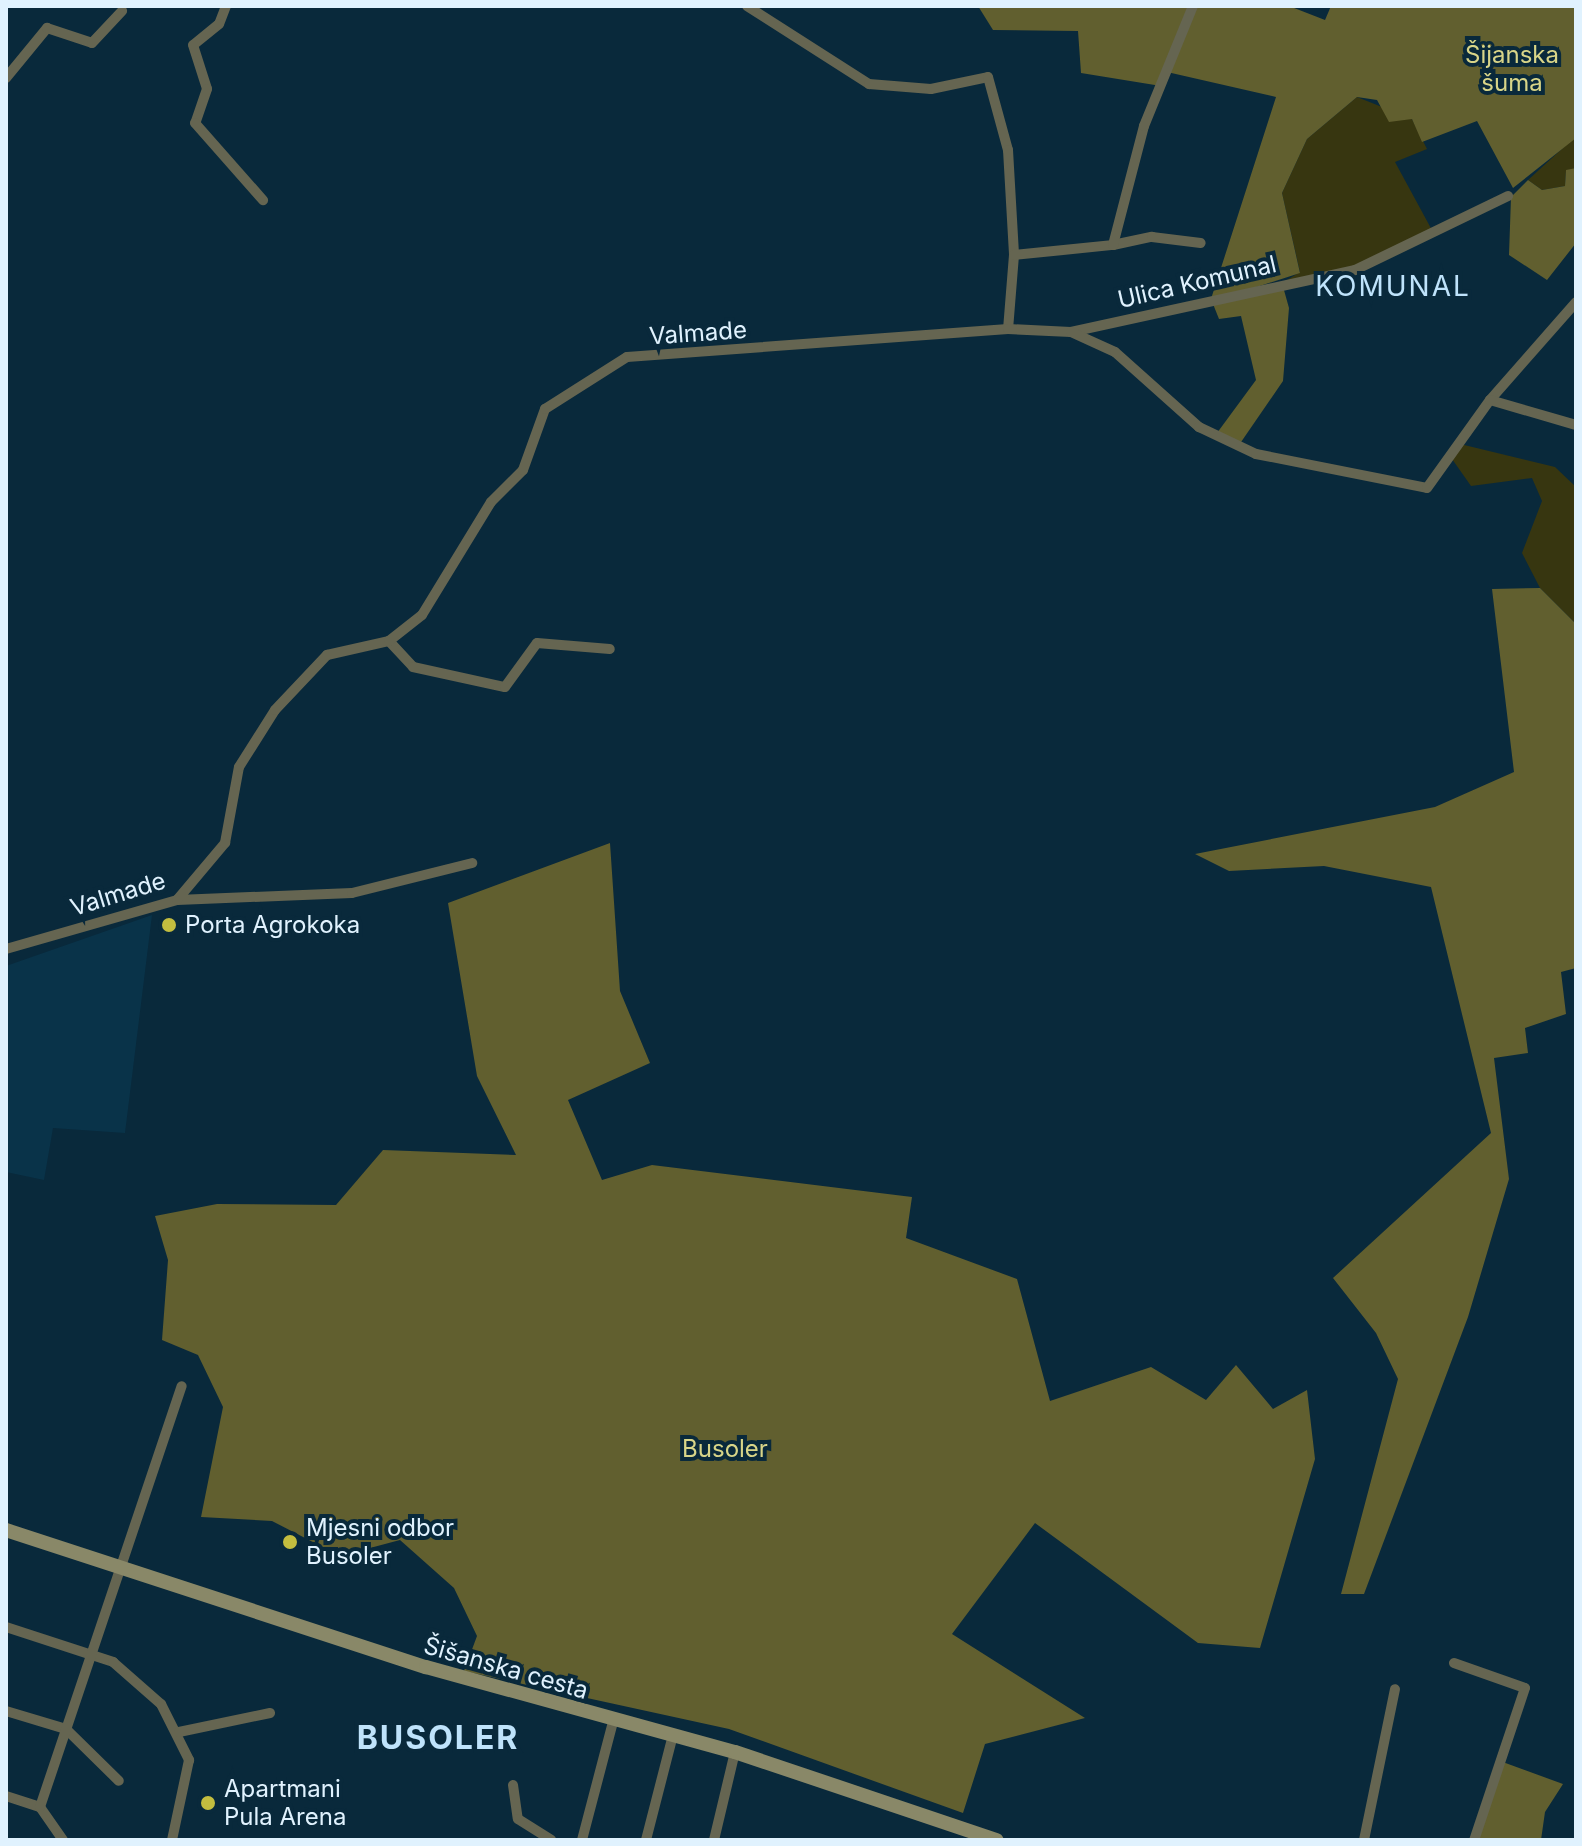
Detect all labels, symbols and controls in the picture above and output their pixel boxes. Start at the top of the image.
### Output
park label: Šijanska šuma [1465,41,1559,97]
street label: Ulica Komunal [1115,250,1279,314]
district label: KOMUNAL [1315,269,1471,303]
street label: Valmade [648,315,748,351]
street label: Valmade [67,866,169,922]
place label: Porta Agrokoka [185,911,360,939]
marker: Porta Agrokoka [160,916,178,934]
park label: Busoler [682,1435,768,1463]
place label: Mjesni odbor Busoler [306,1514,454,1570]
marker: Mjesni odbor Busoler [281,1533,299,1551]
street label: Šišanska cesta [421,1631,591,1705]
district label: BUSOLER [357,1719,519,1757]
place label: Apartmani Pula Arena [224,1775,346,1831]
marker: Apartmani Pula Arena [199,1794,217,1812]

